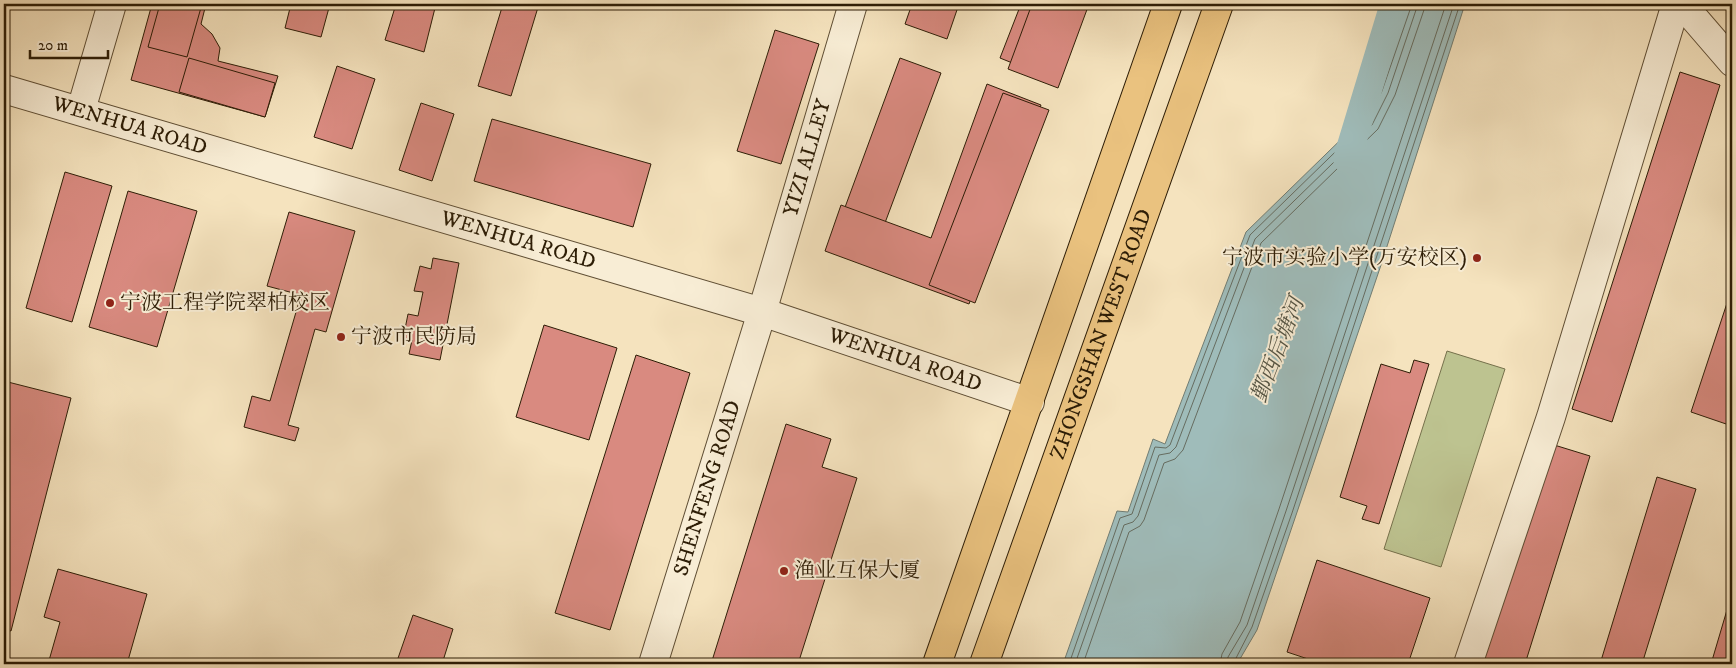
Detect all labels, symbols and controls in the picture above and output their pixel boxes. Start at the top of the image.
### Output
scale bar [30,28,108,60]
text: 20 m [38,36,68,55]
street label: WENHUA ROAD [48,91,210,161]
street label: YIZI ALLEY [778,96,837,220]
street label: WENHUA ROAD [437,205,599,275]
street label: ZHONGSHAN WEST ROAD [1045,206,1158,463]
place label: 宁波市实验小学(万安校区) [1222,245,1467,271]
marker: 宁波市实验小学(万安校区) [1471,252,1483,264]
place label: 宁波工程学院翠柏校区 [120,290,330,316]
water label: 鄞西后塘河 [1246,290,1312,406]
marker: 宁波工程学院翠柏校区 [104,297,116,309]
street label: WENHUA ROAD [824,322,985,398]
place label: 宁波市民防局 [351,324,477,350]
marker: 宁波市民防局 [335,331,347,343]
street label: SHENFENG ROAD [668,397,747,579]
place label: 渔业互保大厦 [794,558,920,584]
marker: 渔业互保大厦 [778,565,790,577]

